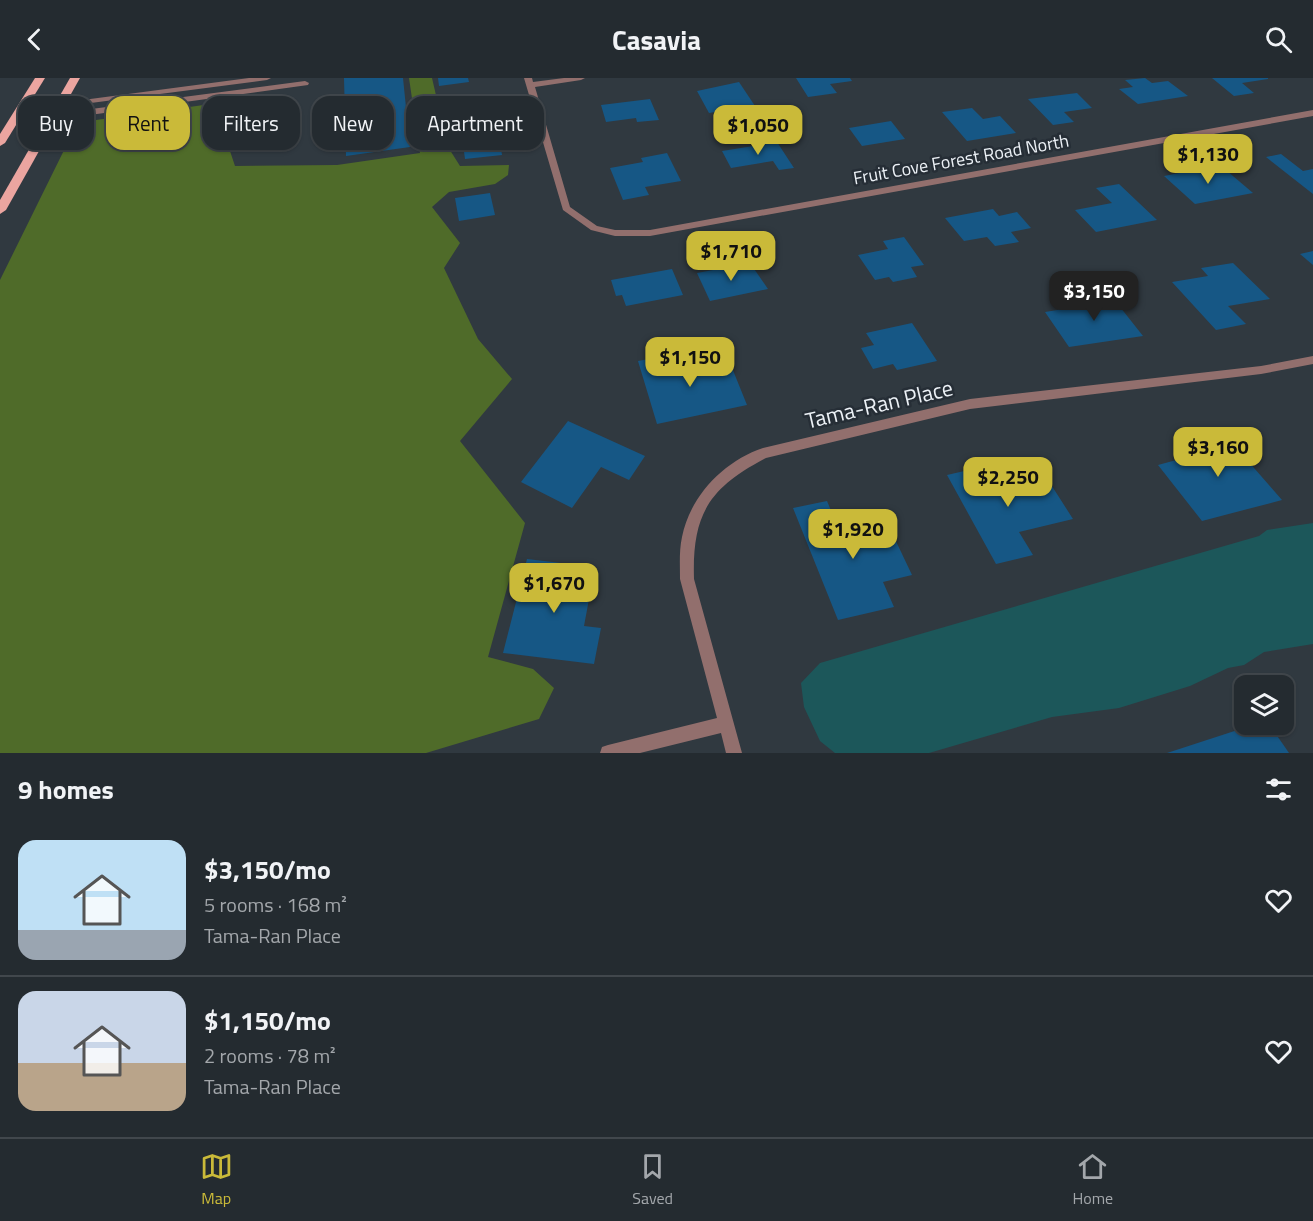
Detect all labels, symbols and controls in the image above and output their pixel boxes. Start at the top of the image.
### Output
text: Casavia [612,19,701,60]
icon: back [18,23,51,56]
icon: search [1262,23,1295,56]
chip: Buy [18,96,94,150]
chip: Rent [106,96,190,150]
chip: Filters [202,96,300,150]
chip: New [312,96,394,150]
chip: Apartment [406,96,544,150]
pin: $1,050 [709,105,807,156]
text: $1,050 [727,109,789,140]
street label: Fruit Cove Forest Road North [851,127,1071,191]
pin: $1,130 [1159,134,1257,185]
text: $1,130 [1177,138,1239,169]
pin: $1,710 [682,231,780,282]
text: $1,710 [700,235,762,266]
pin: $3,150 [1045,271,1143,322]
text: $3,150 [1063,275,1125,306]
pin: $1,150 [641,337,739,388]
text: $1,150 [659,341,721,372]
street label: Tama-Ran Place [802,370,956,438]
pin: $3,160 [1169,427,1267,478]
text: $3,160 [1187,431,1249,462]
pin: $2,250 [959,457,1057,508]
text: $2,250 [977,461,1039,492]
pin: $1,920 [804,509,902,560]
text: $1,920 [822,513,884,544]
pin: $1,670 [505,563,603,614]
text: $1,670 [523,567,585,598]
map controls [1234,675,1294,735]
button: layers [1234,675,1294,735]
text: 9 homes [18,770,114,809]
icon: filters [1262,773,1295,806]
text: $3,150/mo [204,850,331,889]
icon: home [66,864,138,936]
icon: heart [1262,884,1295,917]
text: 5 rooms · 168 m² [204,889,347,920]
text: Tama-Ran Place [204,920,341,951]
text: $1,150/mo [204,1001,331,1040]
icon: home [66,1015,138,1087]
icon: heart [1262,1035,1295,1068]
text: 2 rooms · 78 m² [204,1040,336,1071]
text: Tama-Ran Place [204,1071,341,1102]
tab: Map [200,1150,233,1210]
tab: Saved [632,1150,673,1210]
tab: Home [1073,1150,1113,1210]

